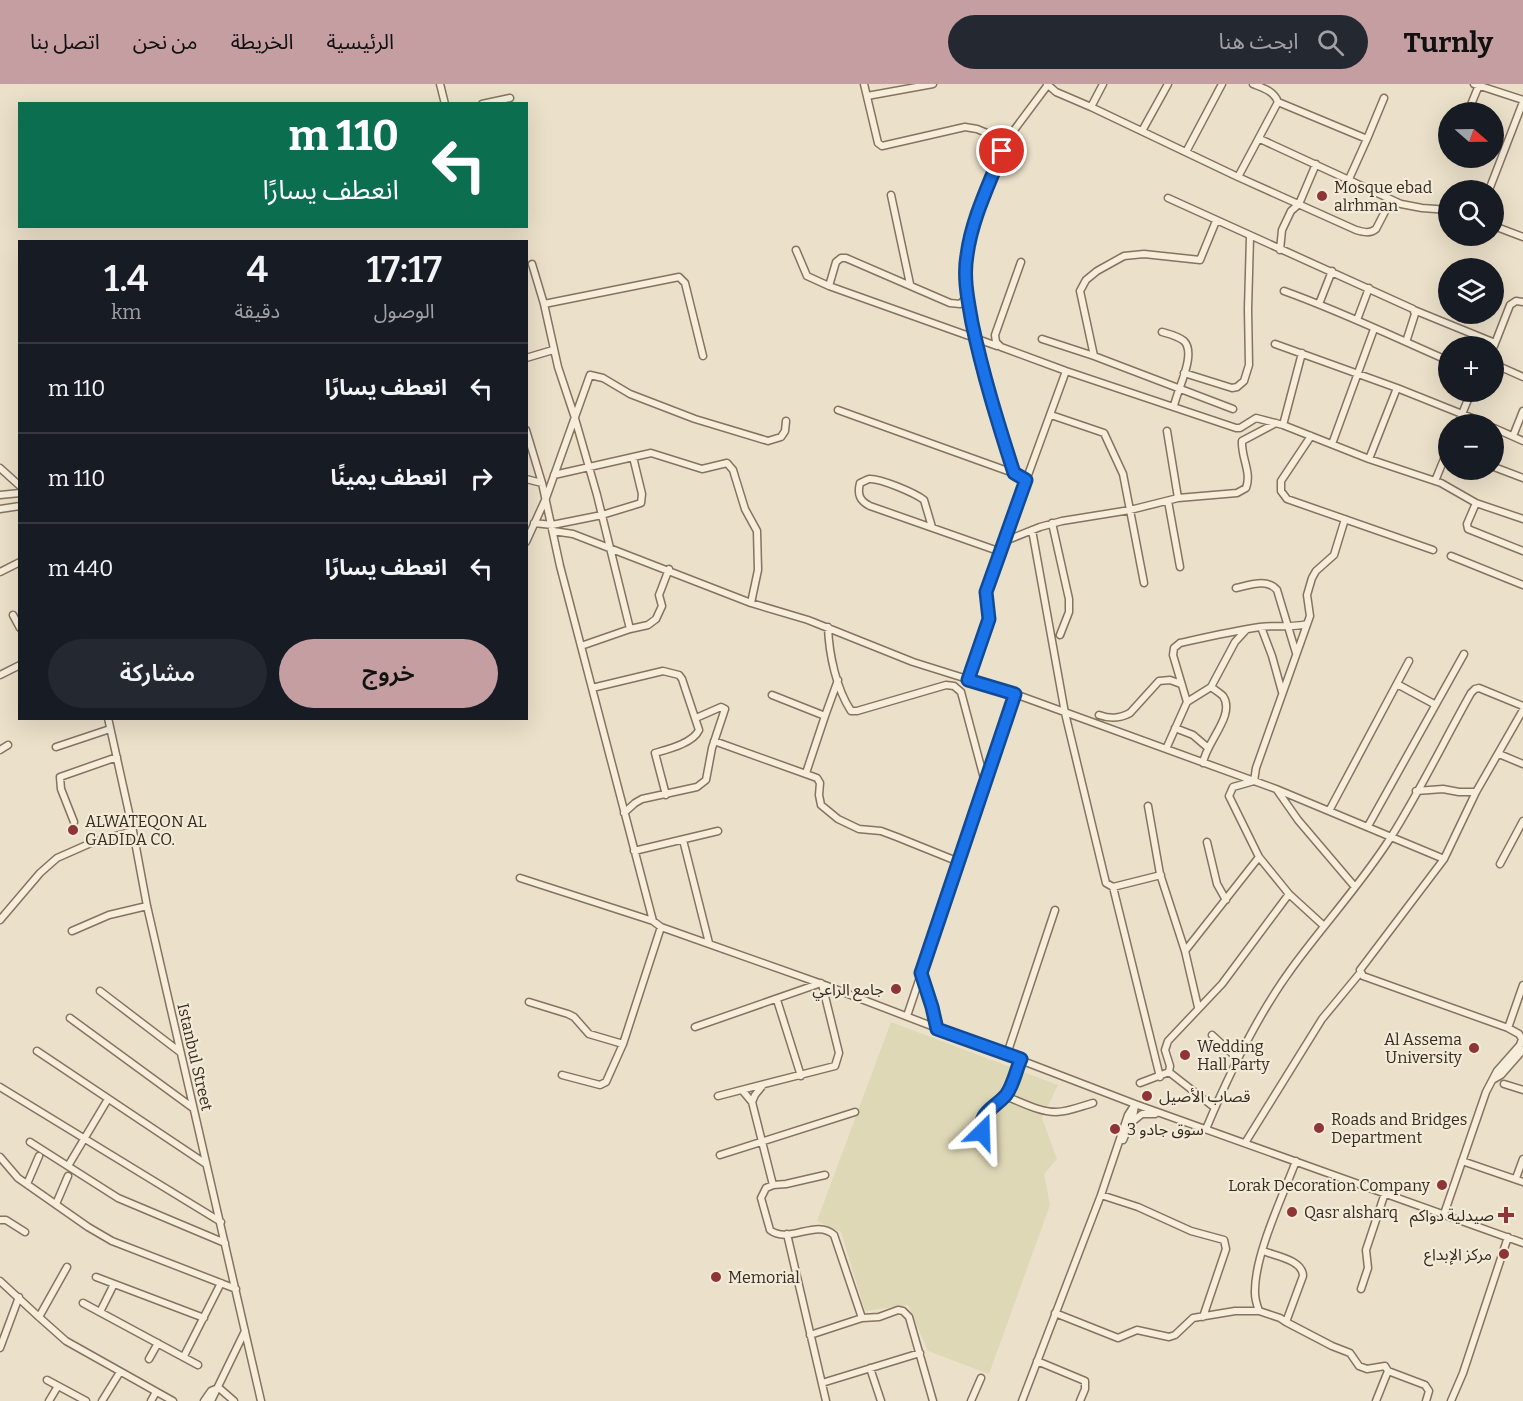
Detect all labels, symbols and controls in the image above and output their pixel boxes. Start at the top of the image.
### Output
search box [948,15,1368,69]
icon: search [1314,26,1347,59]
text: Turnly [1404,26,1493,59]
text: ابحث هنا [1218,28,1299,55]
text: اتصل بنا [30,29,100,55]
text: من نحن [133,29,198,55]
text: الخريطة [231,29,294,55]
text: الرئيسية [327,29,394,55]
north arrow [1438,102,1504,168]
map controls [1438,102,1504,480]
text: 110 m [288,111,399,161]
pin [976,125,1027,176]
icon: left [420,126,498,204]
icon: arrive [985,134,1018,167]
text: انعطف يسارًا [262,174,399,206]
place label: Mosque ebad alrhman [1334,178,1433,215]
button: search [1438,180,1504,246]
marker: Mosque ebad alrhman [1315,189,1329,203]
text: 4 [246,248,268,292]
text: 17:17 [366,248,442,292]
text: 1.4 [104,257,148,301]
button: layers [1438,258,1504,324]
text: دقيقة [235,299,280,323]
text: الوصول [374,299,434,323]
text: km [111,300,141,324]
button: + [1438,336,1504,402]
icon: left [465,372,498,405]
text: انعطف يسارًا [325,374,447,401]
text: 110 m [48,375,105,402]
button: − [1438,414,1504,480]
icon: right [465,462,498,495]
text: انعطف يمينًا [331,464,447,491]
text: 110 m [48,465,105,492]
icon: left [465,552,498,585]
text: انعطف يسارًا [325,554,447,581]
text: 440 m [48,555,113,582]
button: مشاركة [48,639,267,708]
button: خروج [279,639,498,708]
place label: ALWATEQON AL GADIDA CO. [85,812,207,849]
marker: ALWATEQON AL GADIDA CO. [66,823,80,837]
place label: جامع الراعي [812,980,884,1002]
marker: جامع الراعي [889,982,903,996]
street label: Istanbul Street [173,1001,217,1113]
place label: Al Assema University [1384,1030,1463,1067]
place label: Wedding Hall Party [1197,1037,1270,1074]
marker: Al Assema University [1467,1041,1481,1055]
marker: Wedding Hall Party [1178,1048,1192,1062]
place label: قصاب الأصيل [1159,1087,1250,1106]
marker: قصاب الأصيل [1140,1089,1154,1103]
position arrow [950,1100,1014,1164]
place label: Roads and Bridges Department [1331,1110,1467,1147]
place label: سوق جادو 3 [1127,1120,1204,1139]
marker: Roads and Bridges Department [1312,1121,1326,1135]
marker: سوق جادو 3 [1108,1122,1122,1136]
place label: Lorak Decoration Company [1228,1176,1431,1195]
marker: Lorak Decoration Company [1435,1178,1449,1192]
place label: Qasr alsharq [1304,1203,1399,1222]
marker: Qasr alsharq [1285,1205,1299,1219]
place label: صيدلية دواكم [1410,1206,1494,1228]
marker: صيدلية دواكم [1499,1208,1513,1222]
place label: مركز الإبداع [1424,1245,1492,1267]
marker: مركز الإبداع [1497,1247,1511,1261]
place label: Memorial [728,1268,800,1287]
marker: Memorial [709,1270,723,1284]

